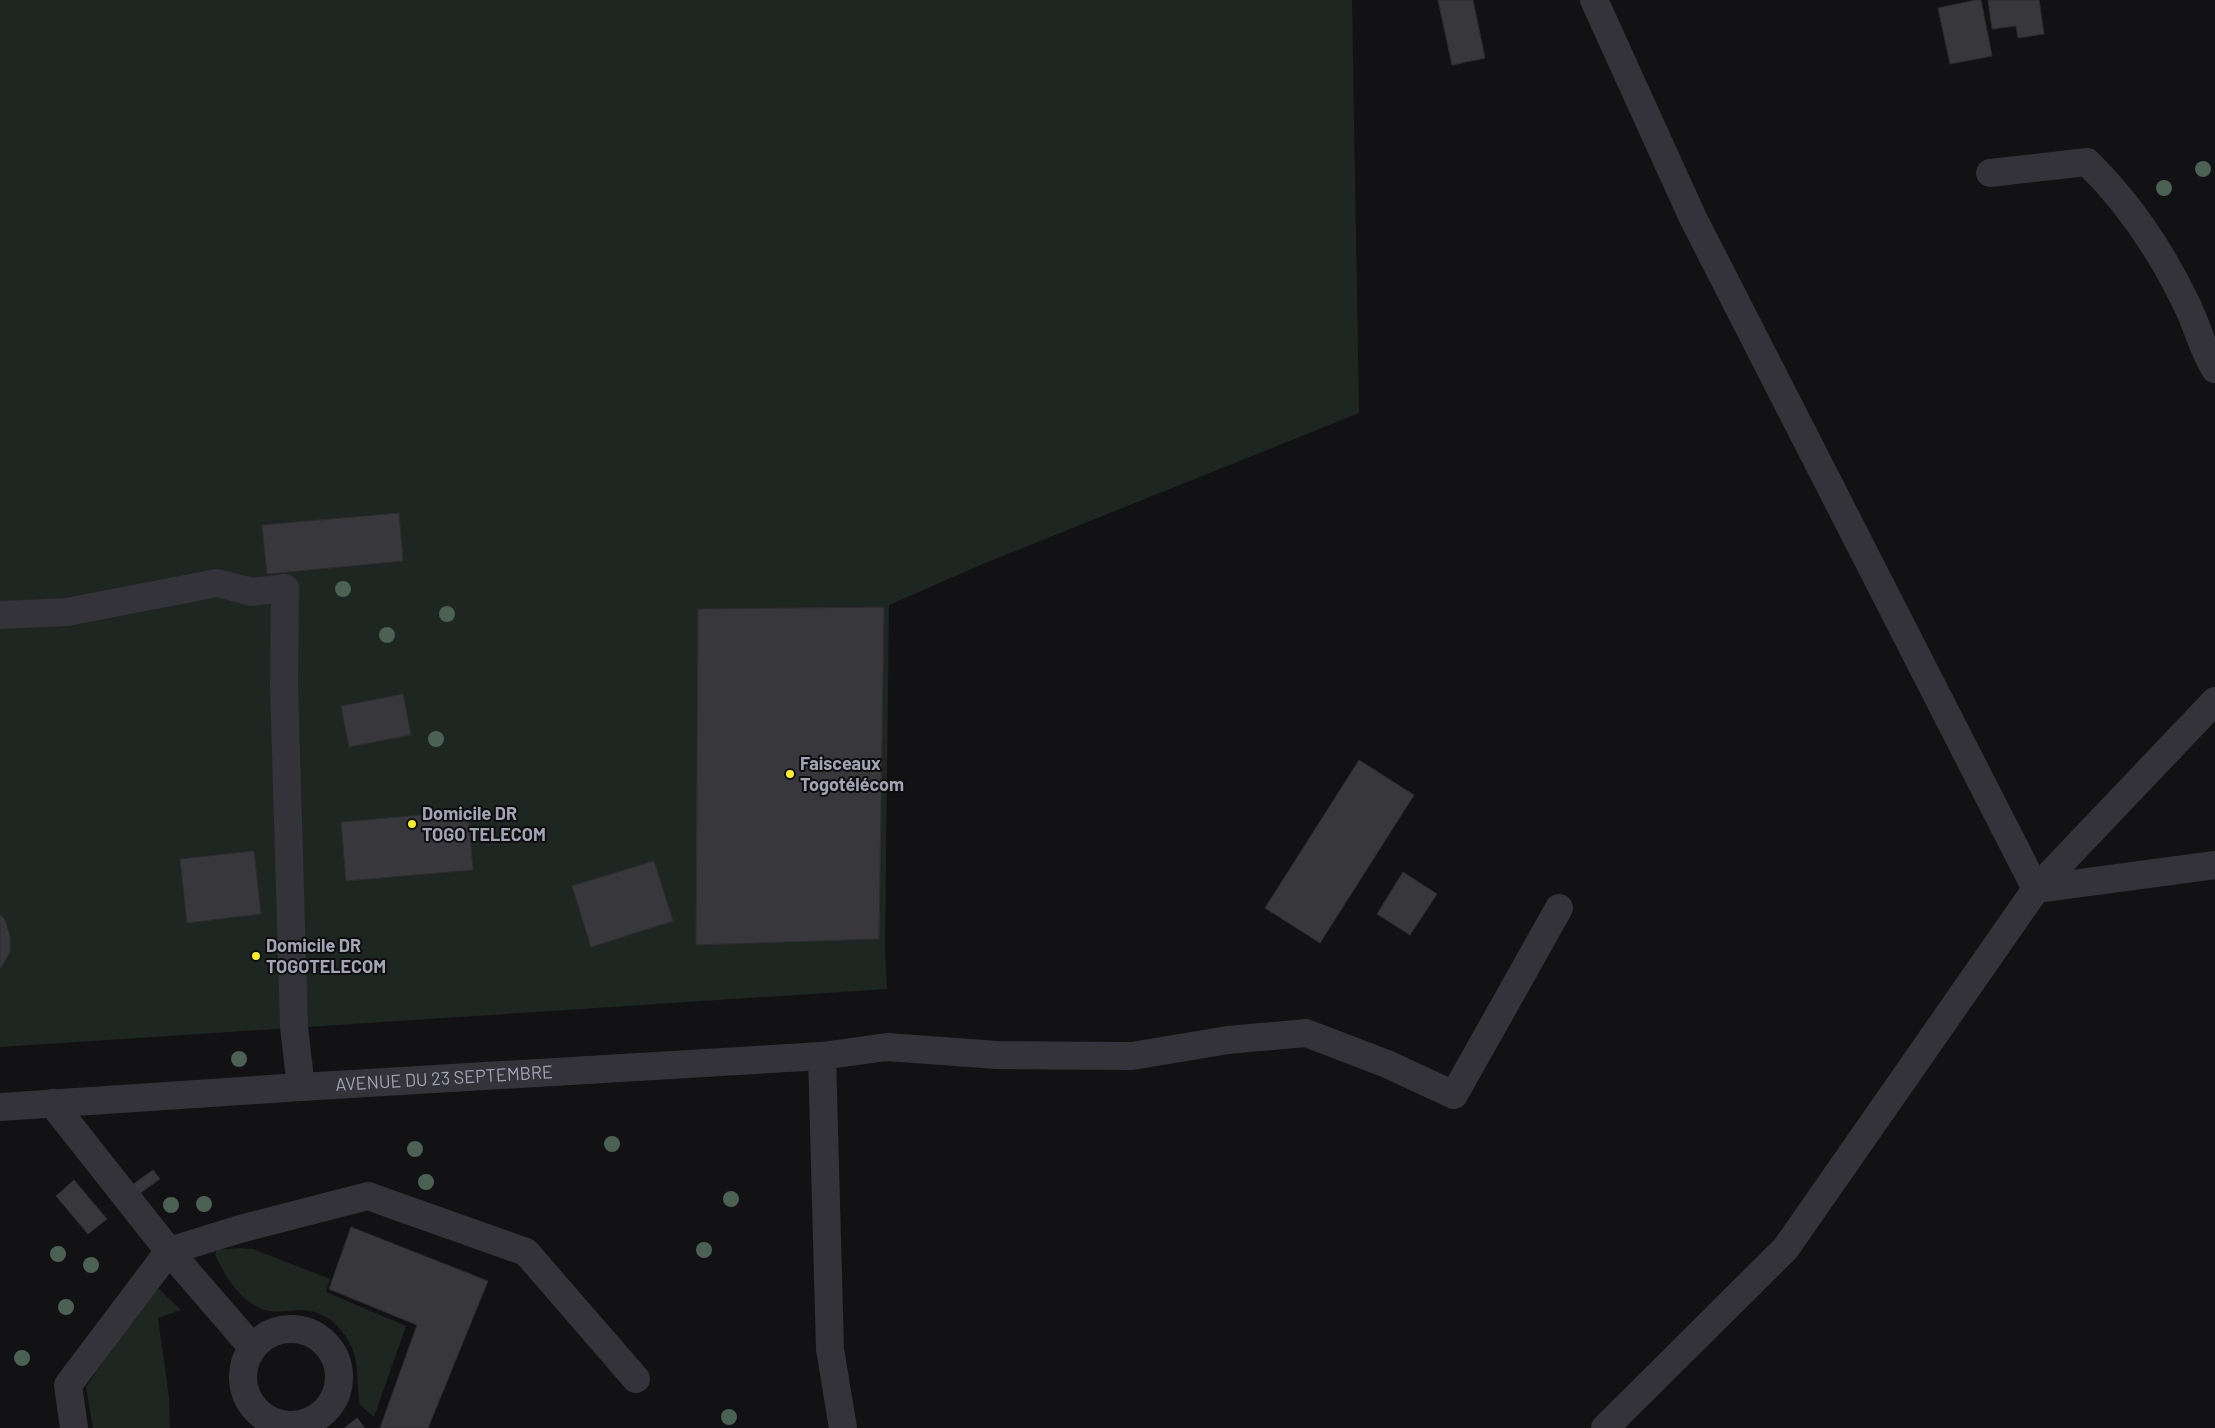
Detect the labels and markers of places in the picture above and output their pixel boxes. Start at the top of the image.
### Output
place label: Faisceaux Togotélécom [800,752,904,795]
marker: Faisceaux Togotélécom [784,768,796,780]
place label: Domicile DR TOGO TELECOM [422,802,546,845]
marker: Domicile DR TOGO TELECOM [406,818,418,830]
place label: Domicile DR TOGOTELECOM [266,934,386,977]
marker: Domicile DR TOGOTELECOM [250,950,262,962]

